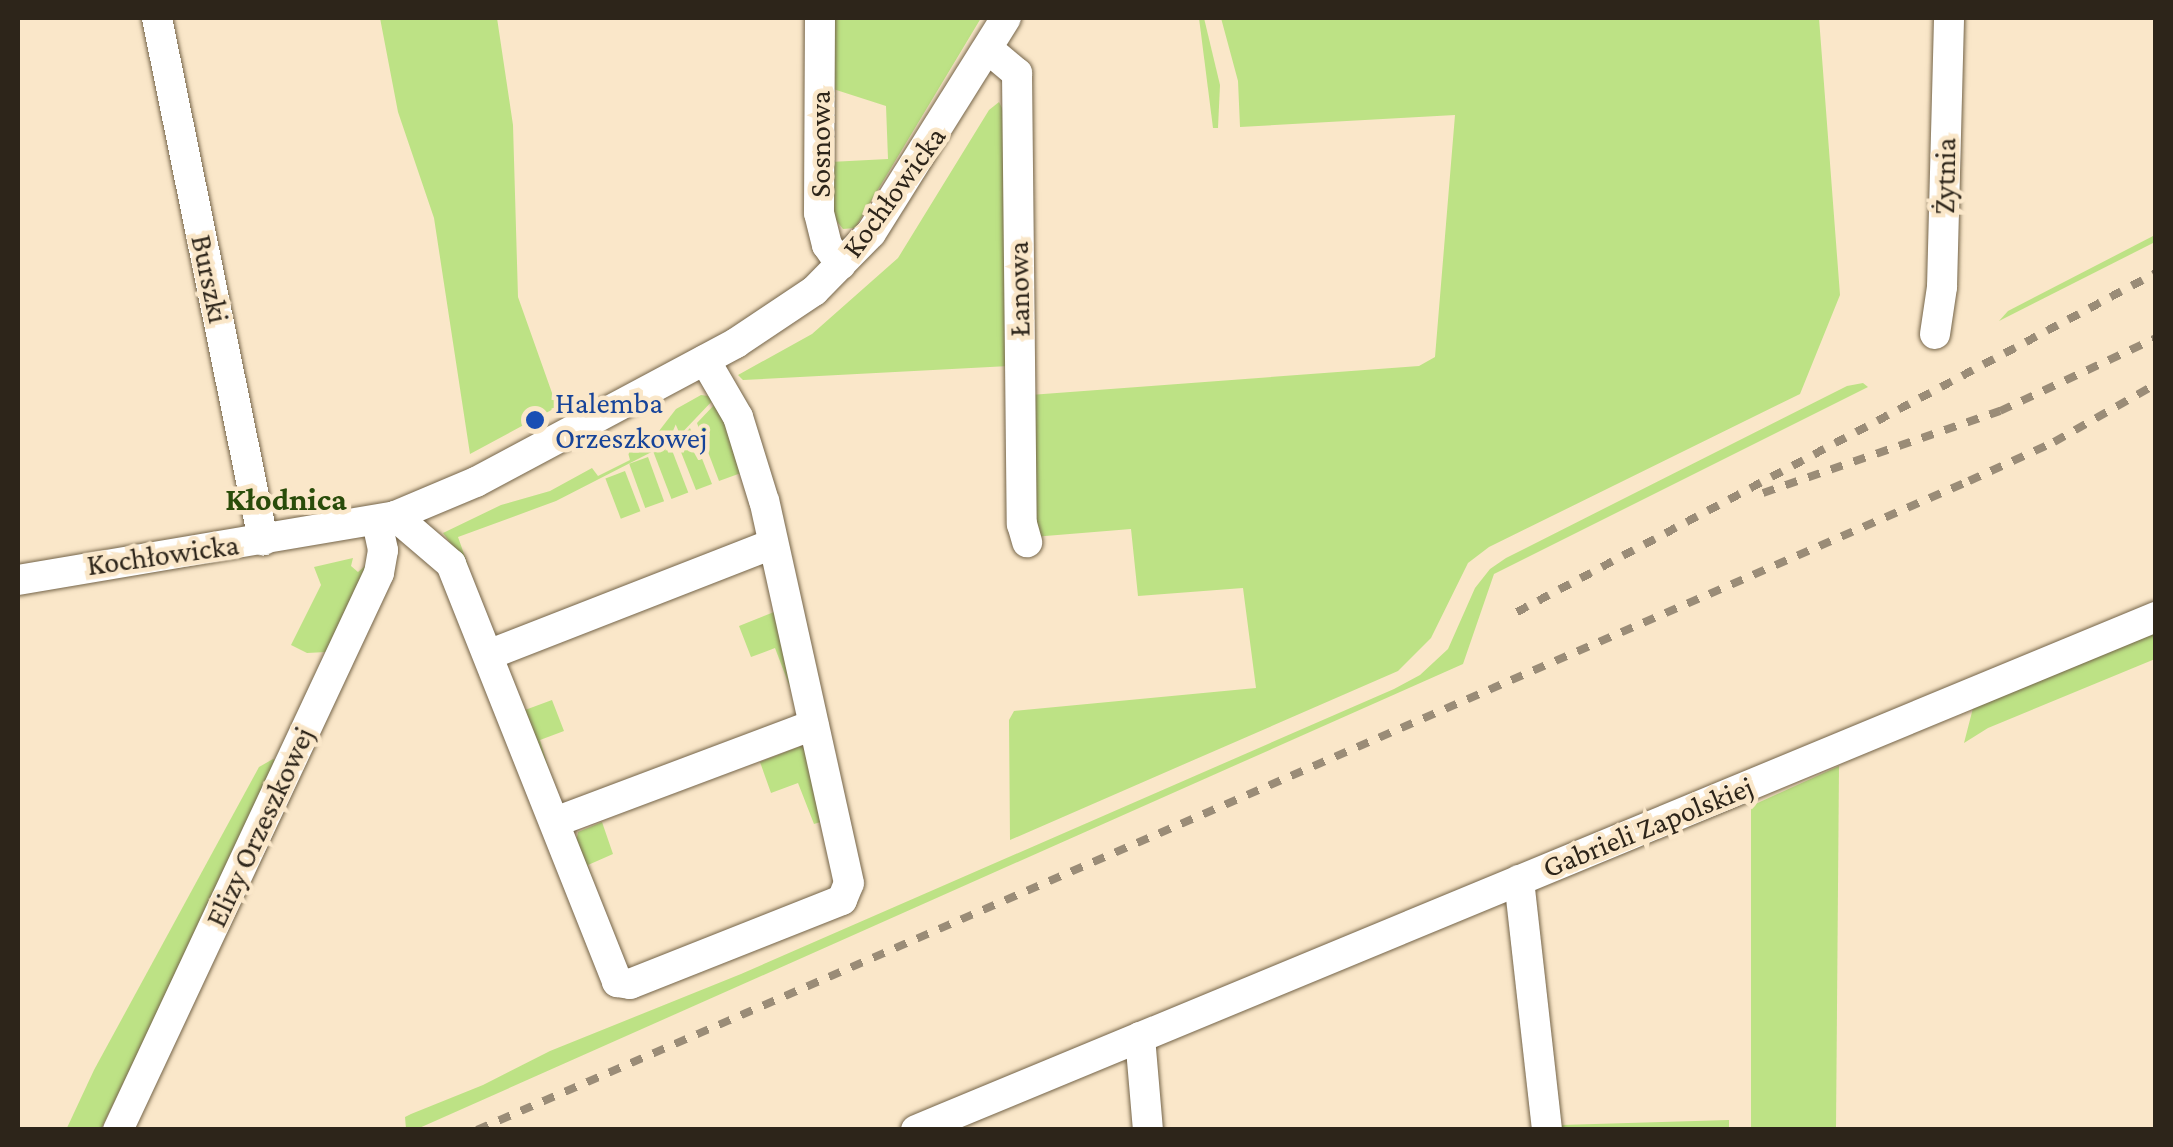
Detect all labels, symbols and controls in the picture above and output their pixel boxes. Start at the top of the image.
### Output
street label: Sosnowa [802,90,838,198]
street label: Kochłowicka [834,119,954,265]
street label: Żytnia [1926,137,1964,215]
street label: Burszki [183,232,237,326]
street label: Łanowa [1000,241,1038,337]
place label: Halemba Orzeszkowej [555,385,707,456]
marker: Halemba Orzeszkowej [524,409,546,431]
district label: Kłodnica [225,480,347,518]
street label: Kochłowicka [85,527,241,583]
street label: Elizy Orzeszkowej [198,721,322,933]
street label: Gabrieli Zapolskiej [1537,768,1759,886]

